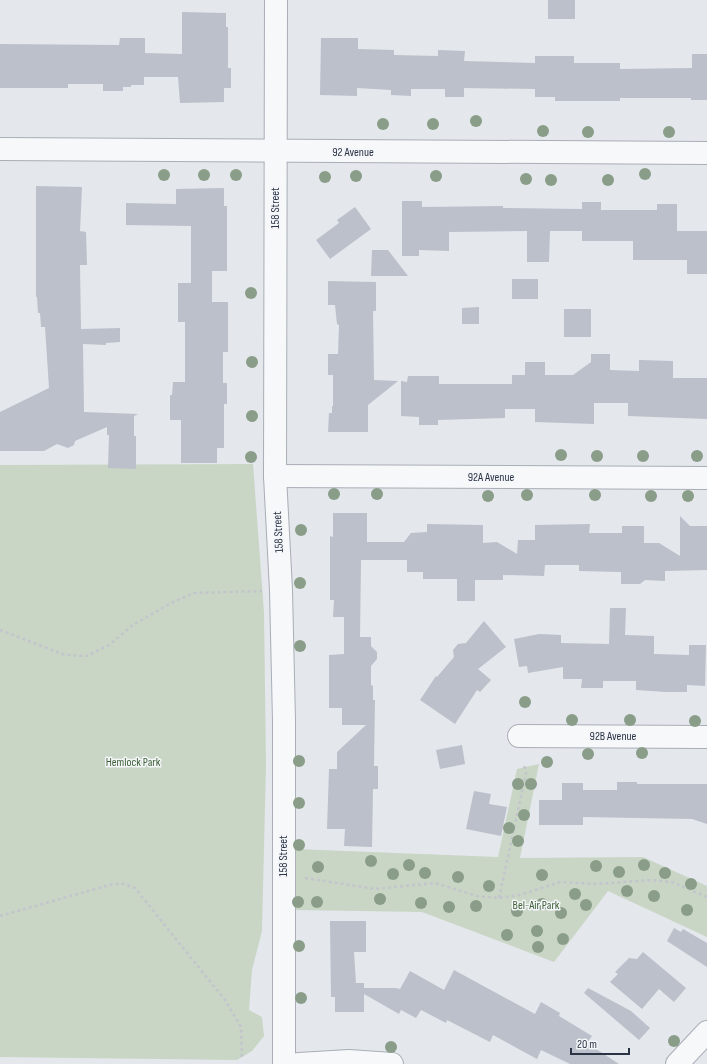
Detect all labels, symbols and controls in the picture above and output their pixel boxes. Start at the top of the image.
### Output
street label: 92 Avenue [332,145,374,160]
street label: 158 Street [268,187,283,229]
street label: 92A Avenue [468,470,514,485]
street label: 158 Street [270,511,287,553]
street label: 92B Avenue [590,729,637,744]
park label: Hemlock Park [106,755,161,770]
street label: 158 Street [276,835,291,877]
park label: Bel-Air Park [513,898,560,913]
scale bar [571,1030,629,1056]
text: 20 m [577,1037,597,1052]

